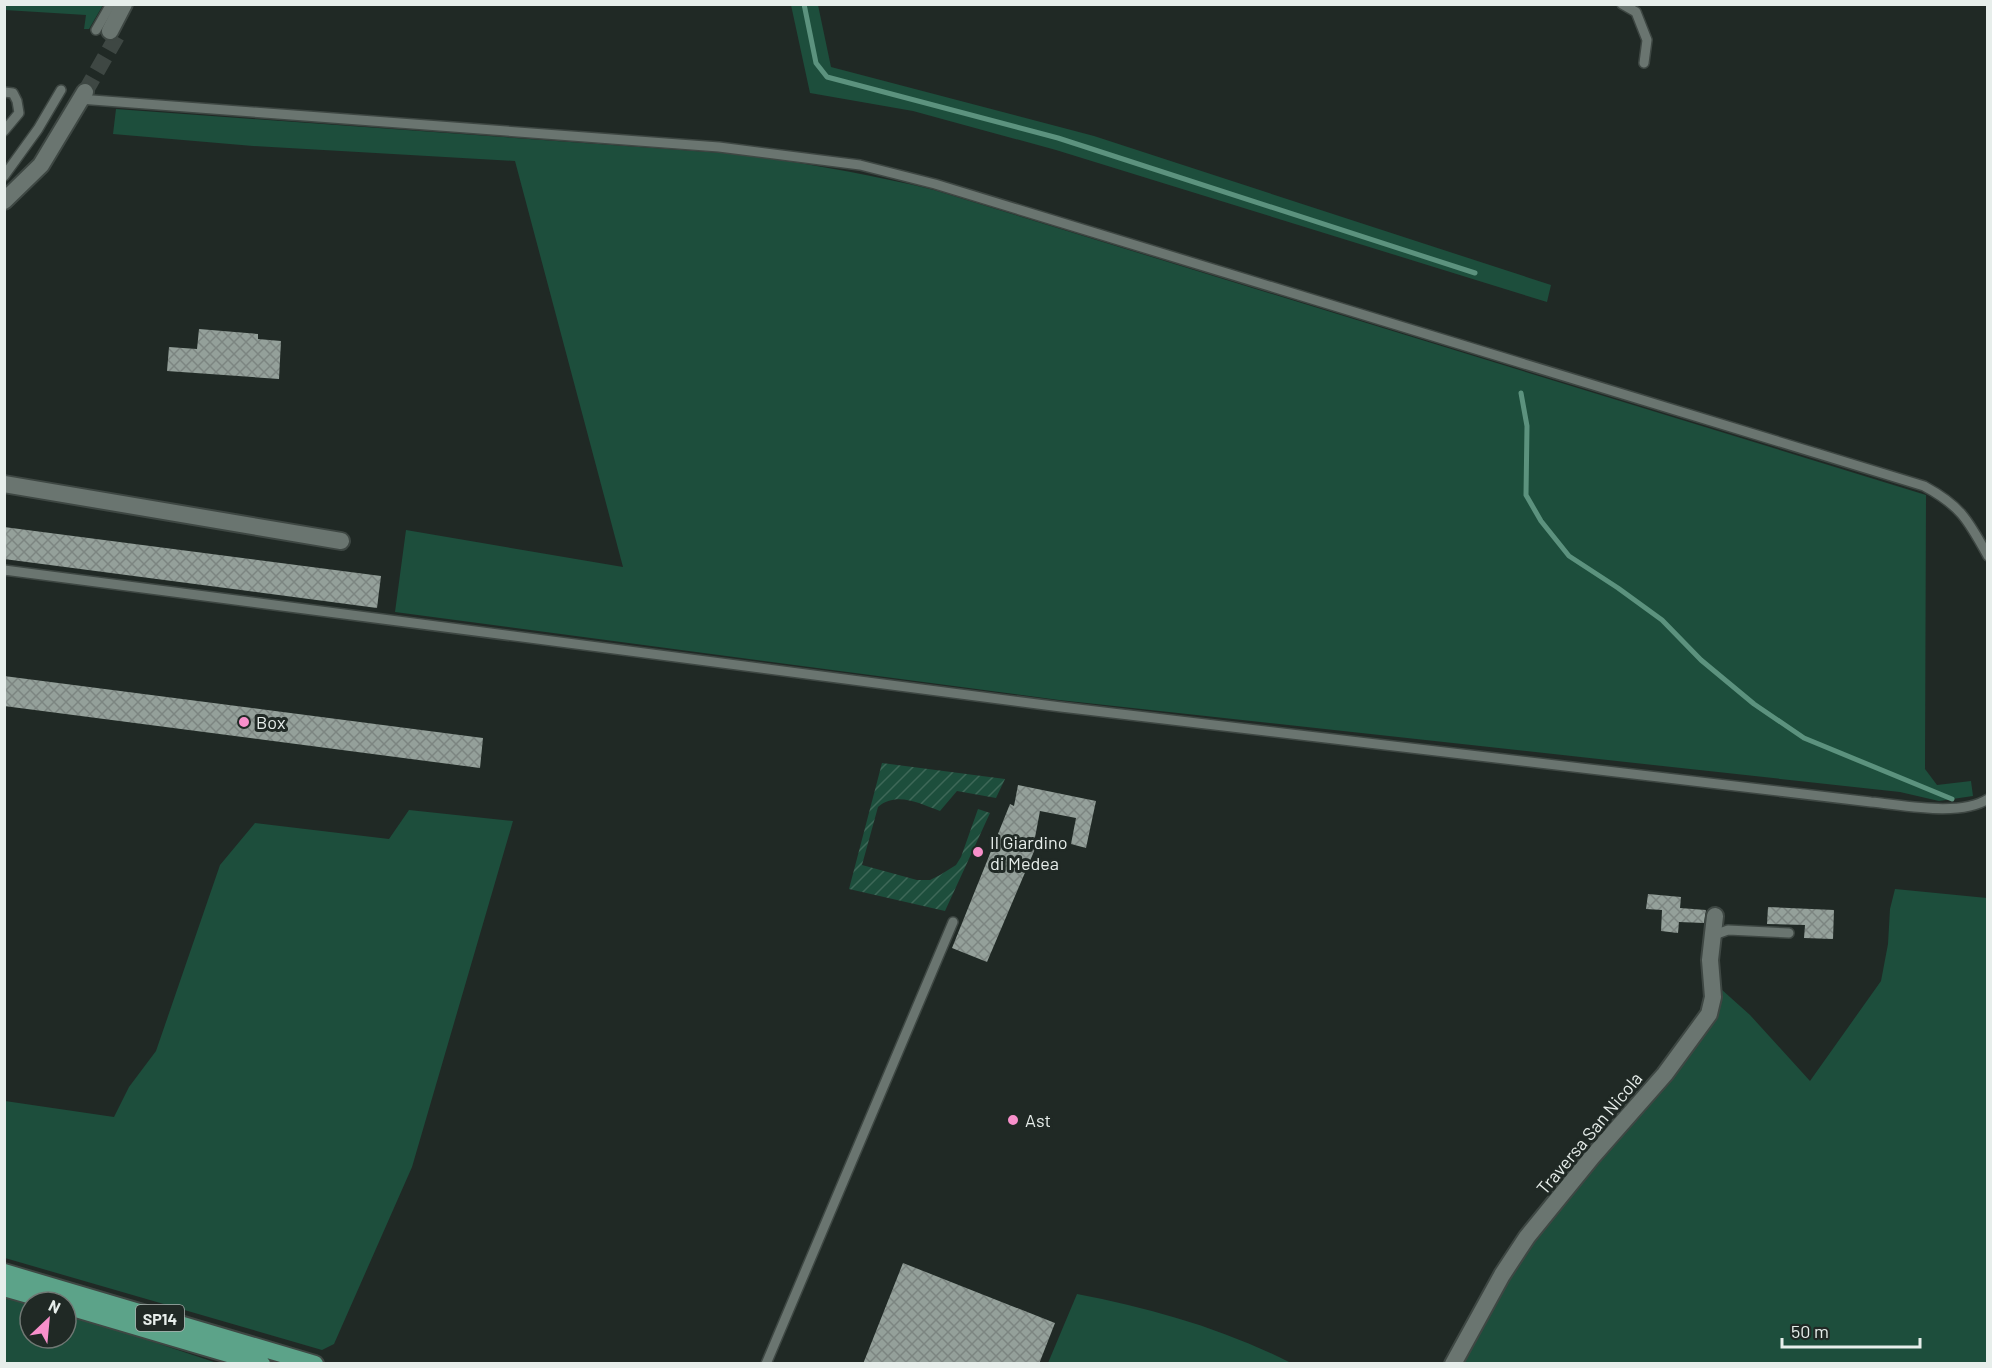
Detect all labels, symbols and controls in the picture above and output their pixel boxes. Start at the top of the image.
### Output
place label: Box [256,711,286,733]
marker: Box [237,715,251,729]
place label: Il Giardino di Medea [990,831,1068,874]
marker: Il Giardino di Medea [971,845,985,859]
street label: Traversa San Nicola [1531,1067,1647,1199]
place label: Ast [1025,1109,1051,1131]
marker: Ast [1006,1113,1020,1127]
north arrow [18,1290,78,1350]
text: N [46,1295,64,1317]
road number: SP14 [136,1305,184,1331]
scale bar [1782,1311,1920,1349]
text: 50 m [1791,1320,1829,1342]

